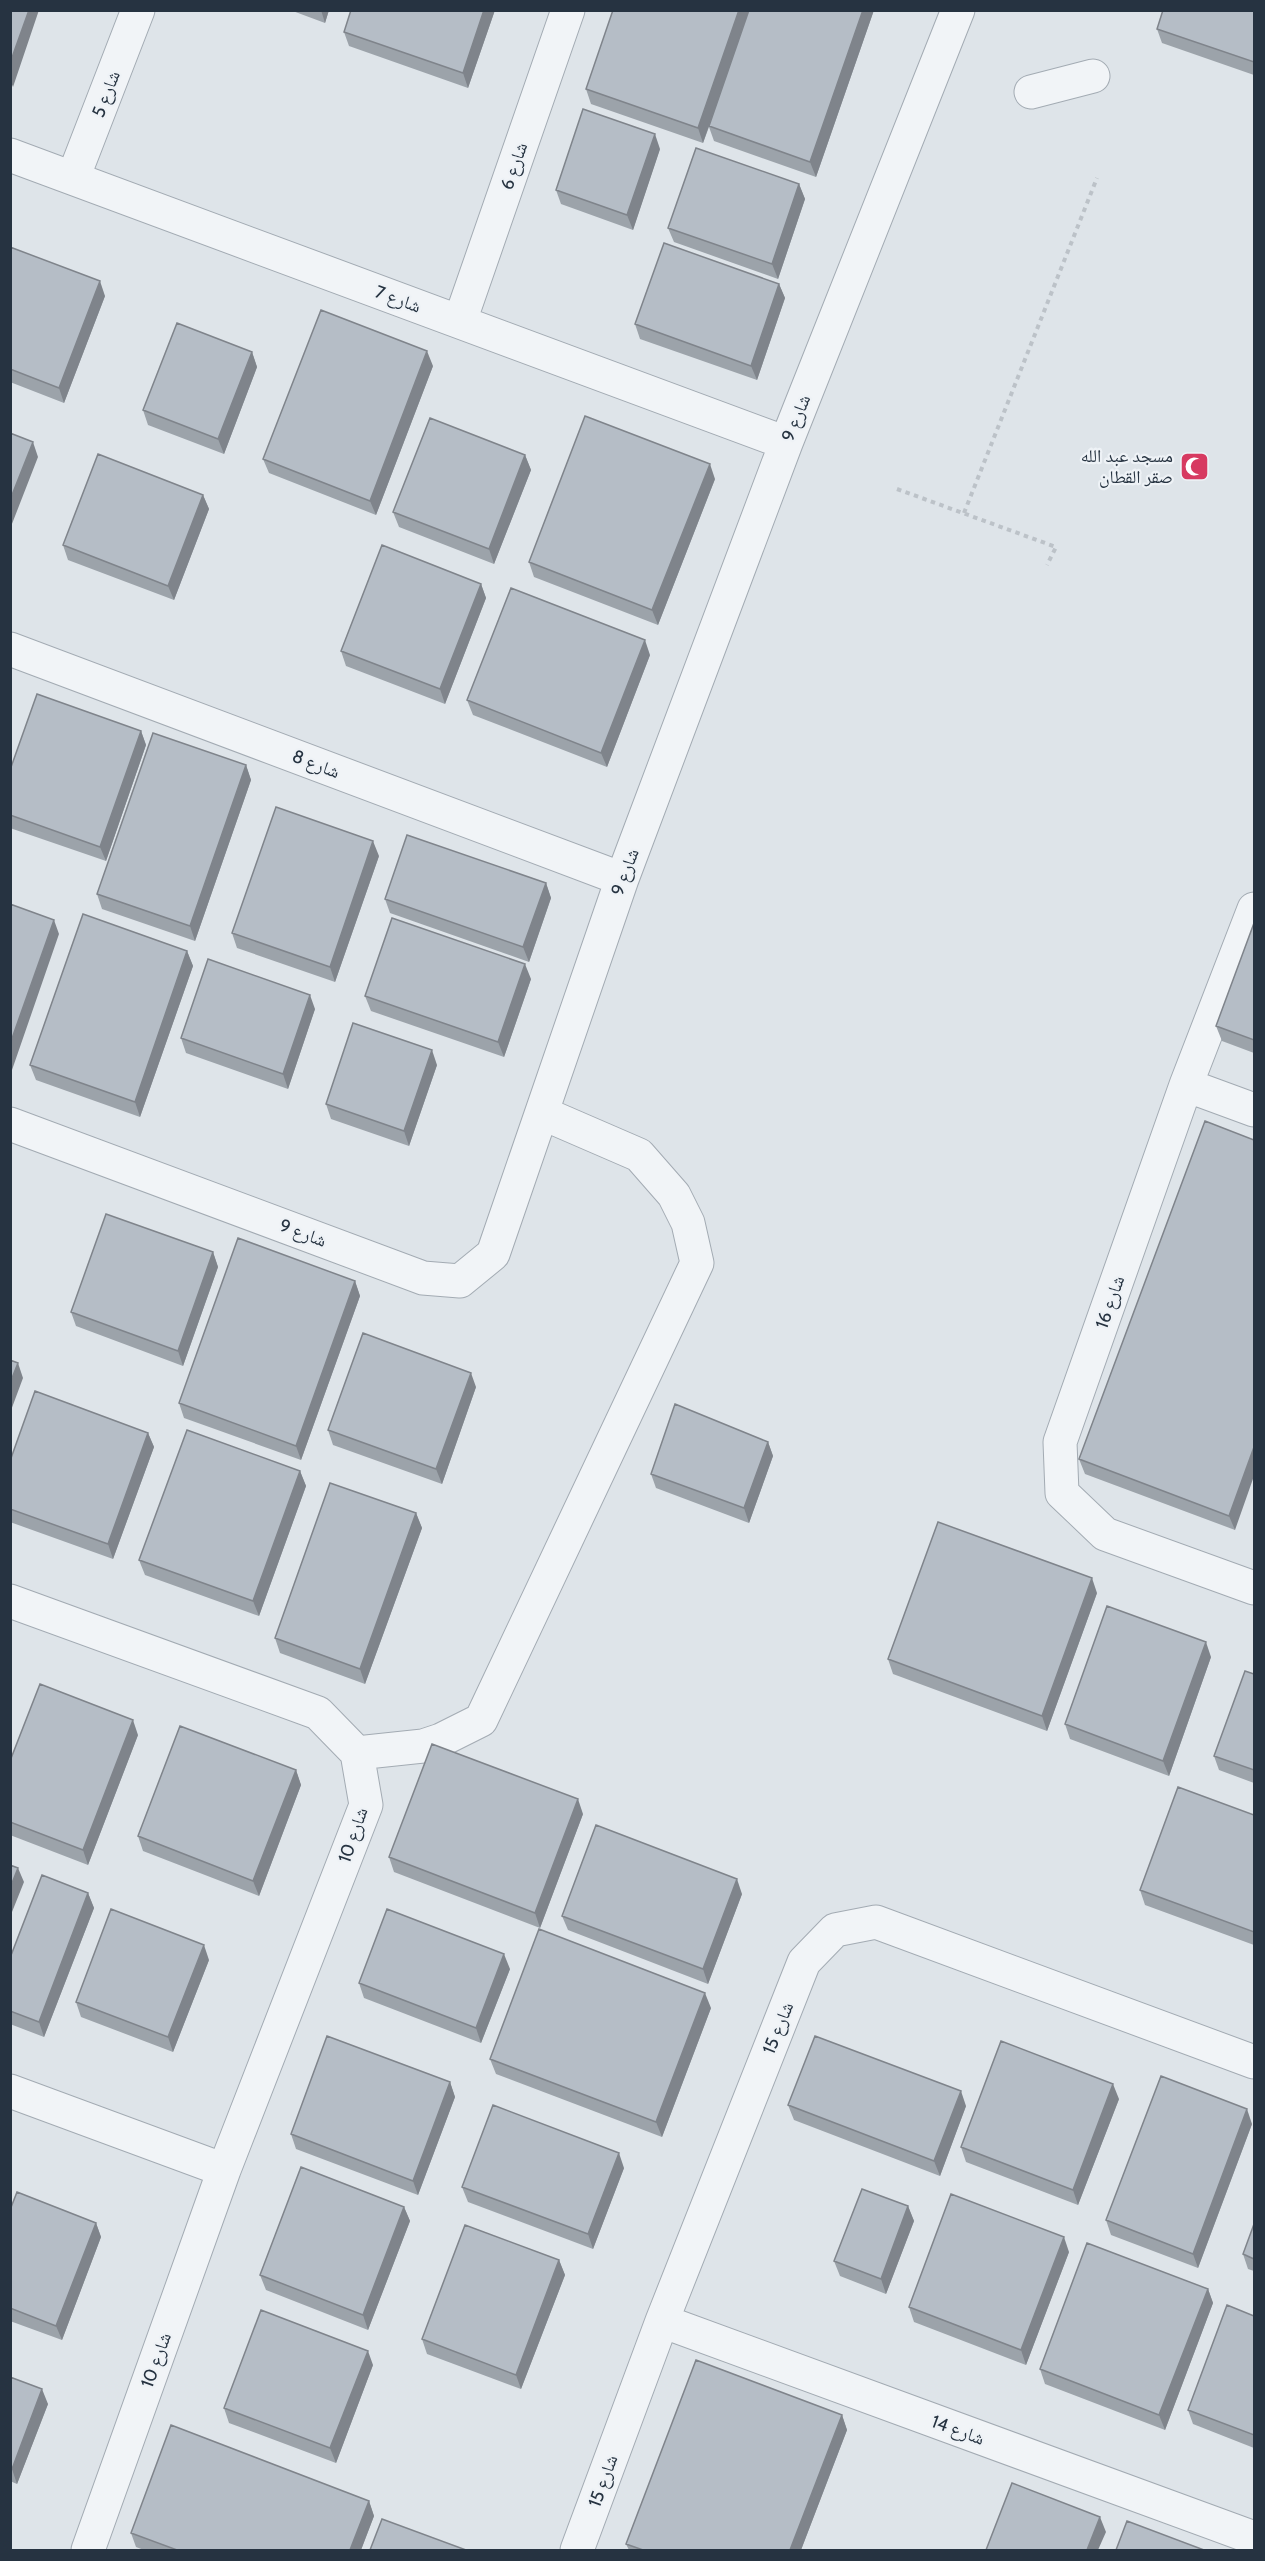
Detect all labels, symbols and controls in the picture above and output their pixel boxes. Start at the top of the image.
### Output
street label: شارع 5 [87,68,125,120]
street label: شارع 6 [496,139,532,193]
street label: شارع 7 [372,281,424,317]
street label: شارع 9 [777,391,815,445]
place label: مسجد عبد الله صقر القطان [1081,445,1173,488]
mosque icon: مسجد عبد الله صقر القطان [1178,450,1210,482]
street label: شارع 8 [289,745,343,783]
street label: شارع 9 [606,845,644,899]
street label: شارع 9 [276,1214,330,1252]
street label: شارع 16 [1091,1273,1129,1331]
street label: شارع 10 [333,1805,373,1865]
street label: شارع 15 [758,1999,798,2057]
street label: شارع 10 [136,2330,176,2390]
street label: شارع 14 [929,2410,987,2450]
street label: شارع 15 [583,2452,623,2510]

